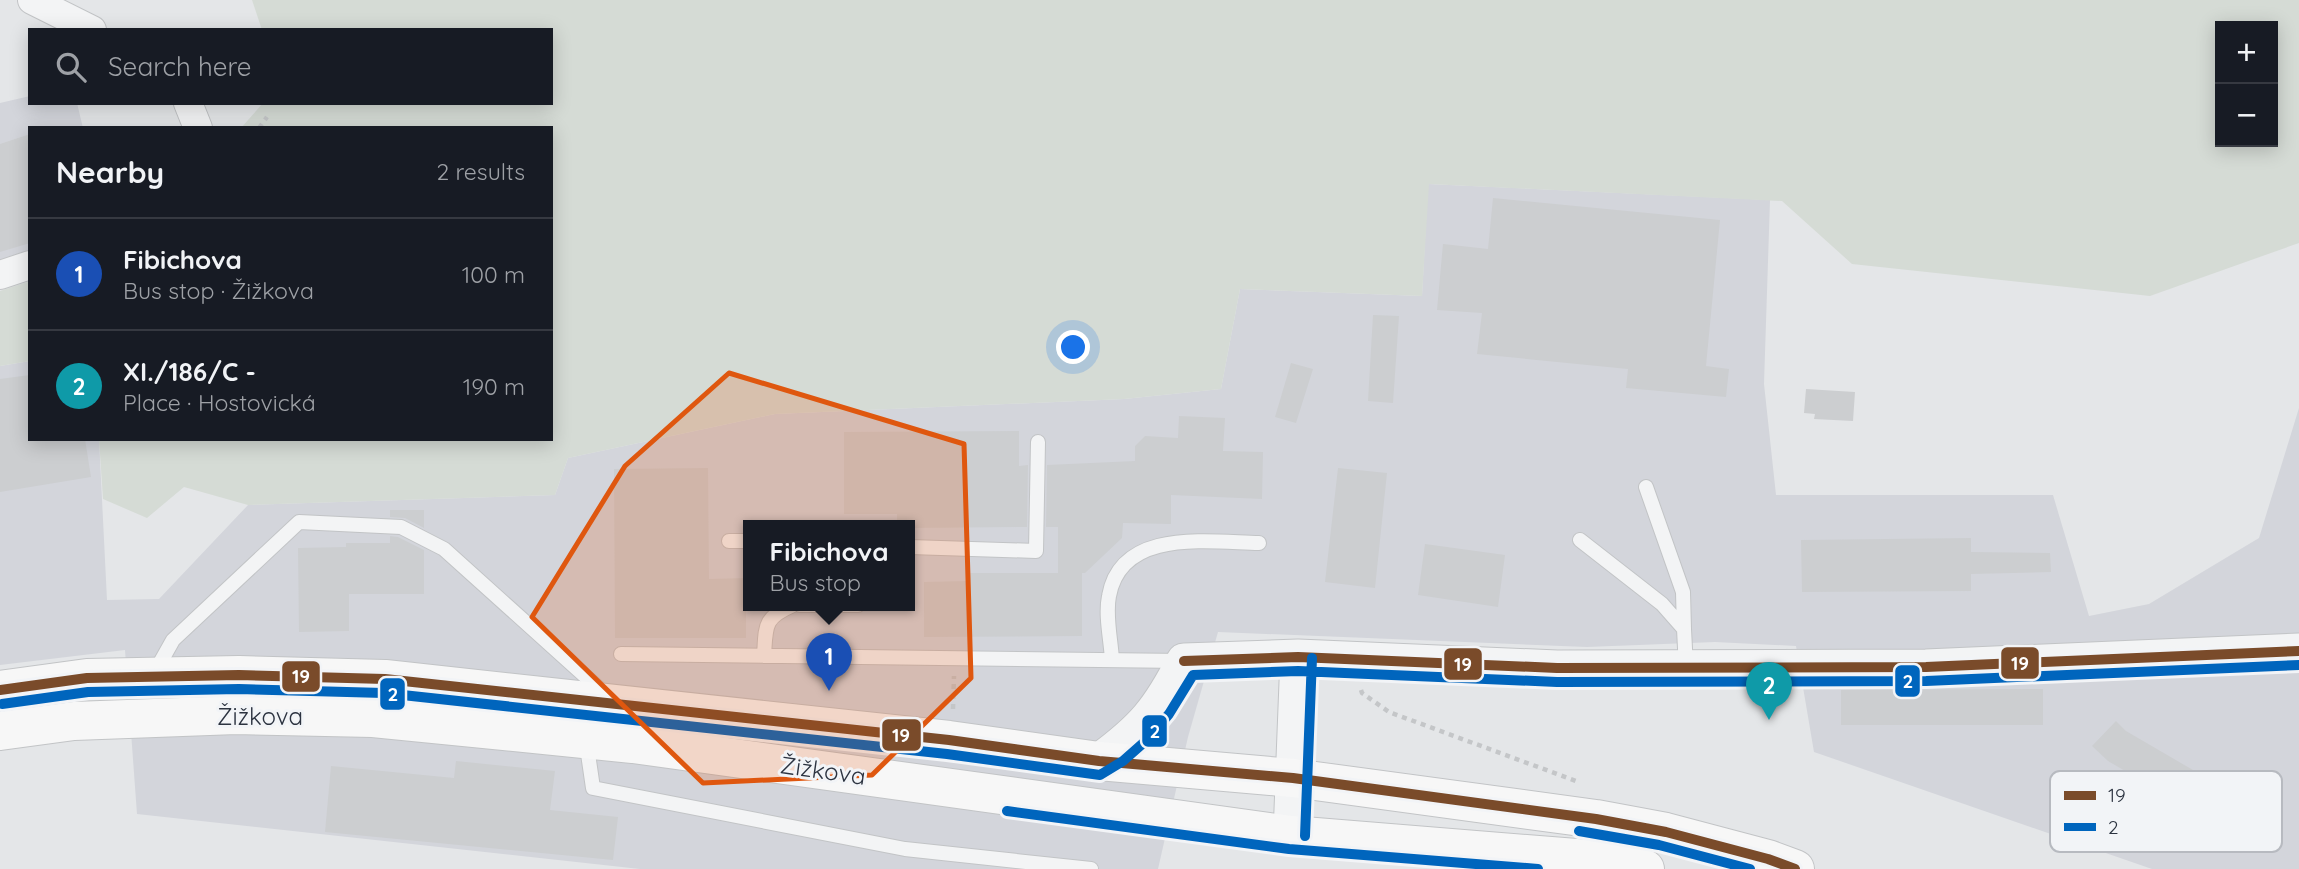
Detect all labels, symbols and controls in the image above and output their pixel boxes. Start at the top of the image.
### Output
map controls [2215,21,2278,147]
button: + [2215,21,2278,84]
search box [28,28,553,105]
icon: search [52,48,90,86]
text: Search here [108,50,252,83]
button: − [2215,84,2278,147]
text: Nearby [56,153,164,191]
text: 2 results [436,157,525,186]
text: Fibichova [123,243,242,276]
text: 1 [75,260,83,289]
text: 100 m [462,260,525,289]
text: Bus stop · Žižkova [123,276,314,305]
your location [1056,330,1090,364]
text: XI./186/C - [123,355,256,388]
text: 2 [72,372,86,401]
text: 190 m [463,372,525,401]
text: Place · Hostovická [123,388,316,417]
popup [743,520,915,611]
text: Fibichova [770,535,888,568]
text: Bus stop [770,568,861,597]
pin: 1 [806,633,852,691]
line badge: 19 [2000,646,2040,680]
line badge: 19 [1443,647,1483,681]
text: 19 [2011,651,2029,675]
text: 19 [1454,652,1472,676]
line badge: 19 [281,660,321,693]
pin: 2 [1746,662,1792,720]
text: 19 [292,664,310,688]
line badge: 2 [1894,664,1921,698]
text: 2 [1903,669,1913,693]
line badge: 2 [379,677,406,711]
text: 2 [388,682,398,706]
street label: Žižkova [217,701,303,731]
line badge: 2 [1141,714,1168,748]
line badge: 19 [881,718,922,752]
text: 2 [1150,719,1160,743]
text: 19 [892,723,910,747]
street label: Žižkova [778,749,868,791]
legend [2050,771,2282,852]
text: 19 [2108,783,2126,807]
text: 2 [2108,815,2119,839]

